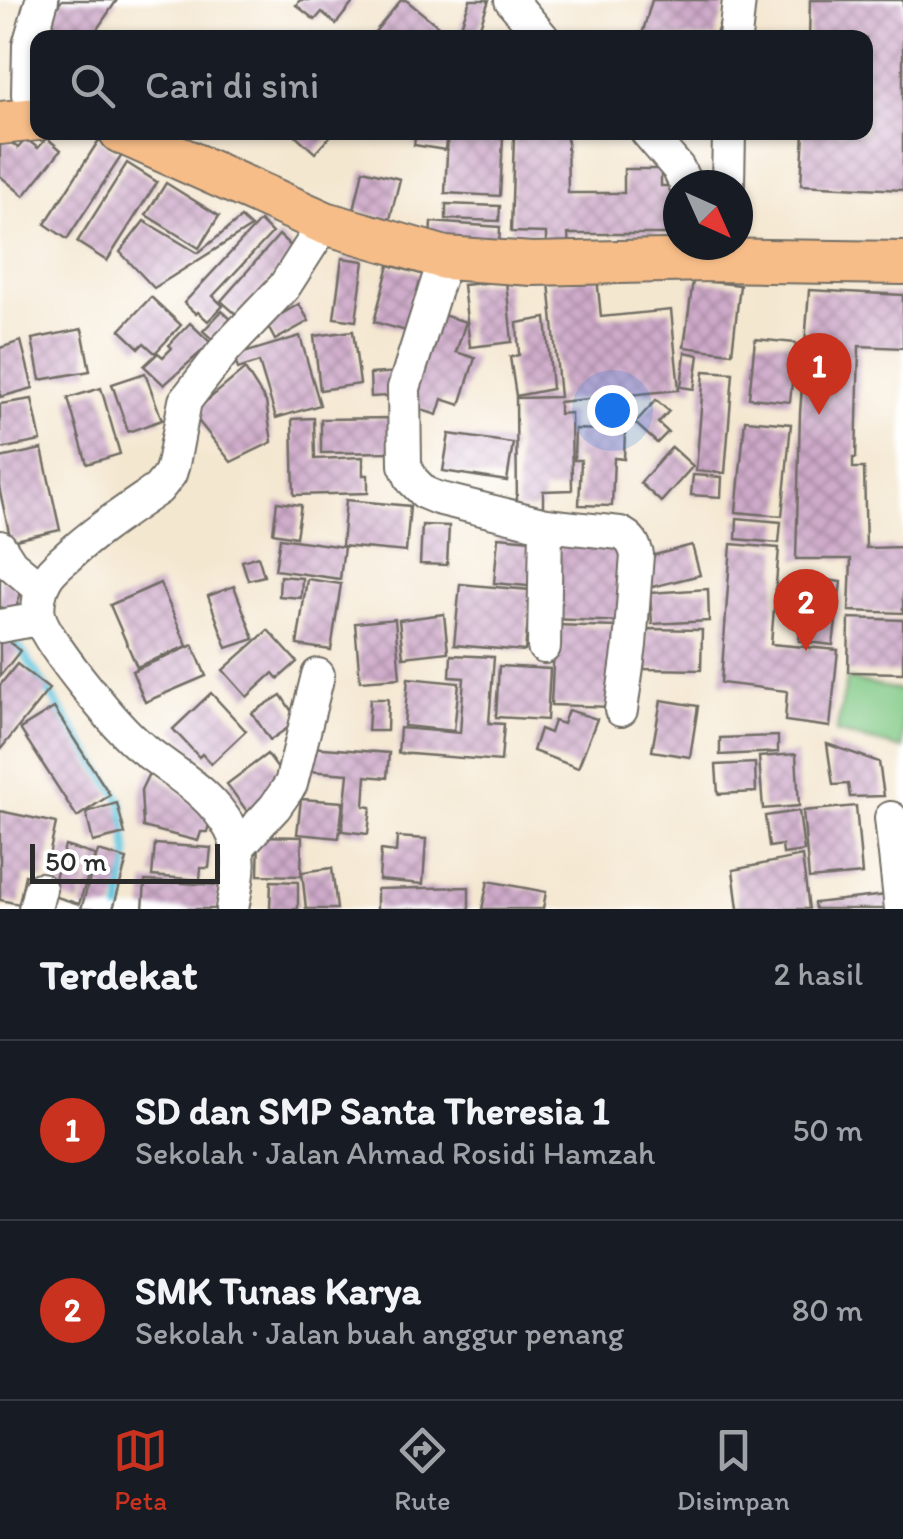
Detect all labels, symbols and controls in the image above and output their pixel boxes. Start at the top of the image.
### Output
search box [30,30,873,140]
icon: search [65,58,120,113]
text: Cari di sini [145,62,319,108]
north arrow [663,170,753,260]
pin: 1 [786,332,852,415]
your location [587,385,638,436]
pin: 2 [774,568,838,651]
scale bar [30,839,220,884]
text: 50 m [45,844,107,878]
text: Terdekat [40,949,198,1000]
text: 2 hasil [774,955,863,993]
text: SD dan SMP Santa Theresia 1 [135,1088,610,1134]
text: 1 [65,1111,80,1149]
text: 50 m [792,1111,863,1149]
text: Sekolah · Jalan Ahmad Rosidi Hamzah [135,1134,655,1172]
text: SMK Tunas Karya [135,1268,421,1314]
text: 2 [64,1291,81,1329]
text: 80 m [792,1291,863,1329]
text: Sekolah · Jalan buah anggur penang [135,1314,624,1352]
tab: Peta [113,1423,168,1517]
tab: Rute [394,1423,451,1517]
tab: Disimpan [677,1423,790,1517]

